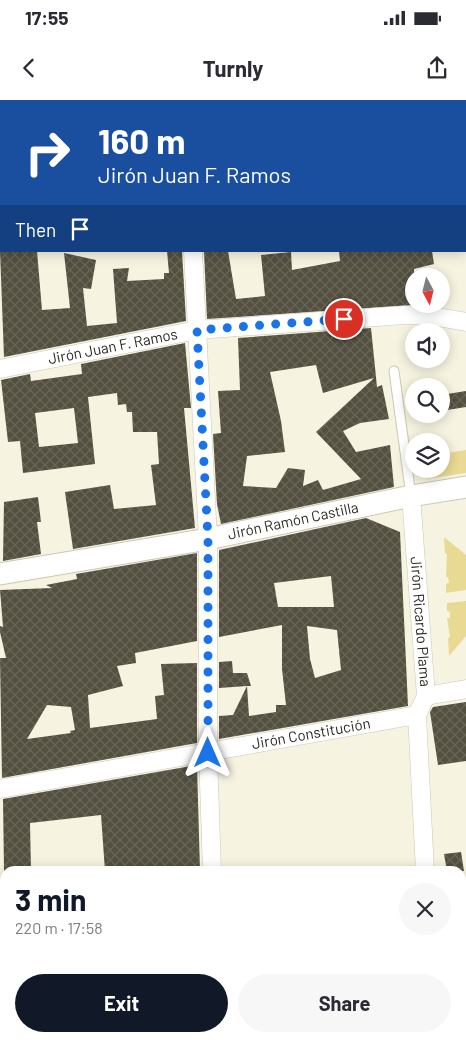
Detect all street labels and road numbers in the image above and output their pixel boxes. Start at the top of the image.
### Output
street label: Jirón Juan F. Ramos [46,324,179,367]
street label: Jirón Ramón Castilla [226,497,360,543]
street label: Jirón Ricardo Plama [408,556,435,687]
street label: Jirón Constitución [250,713,372,752]

